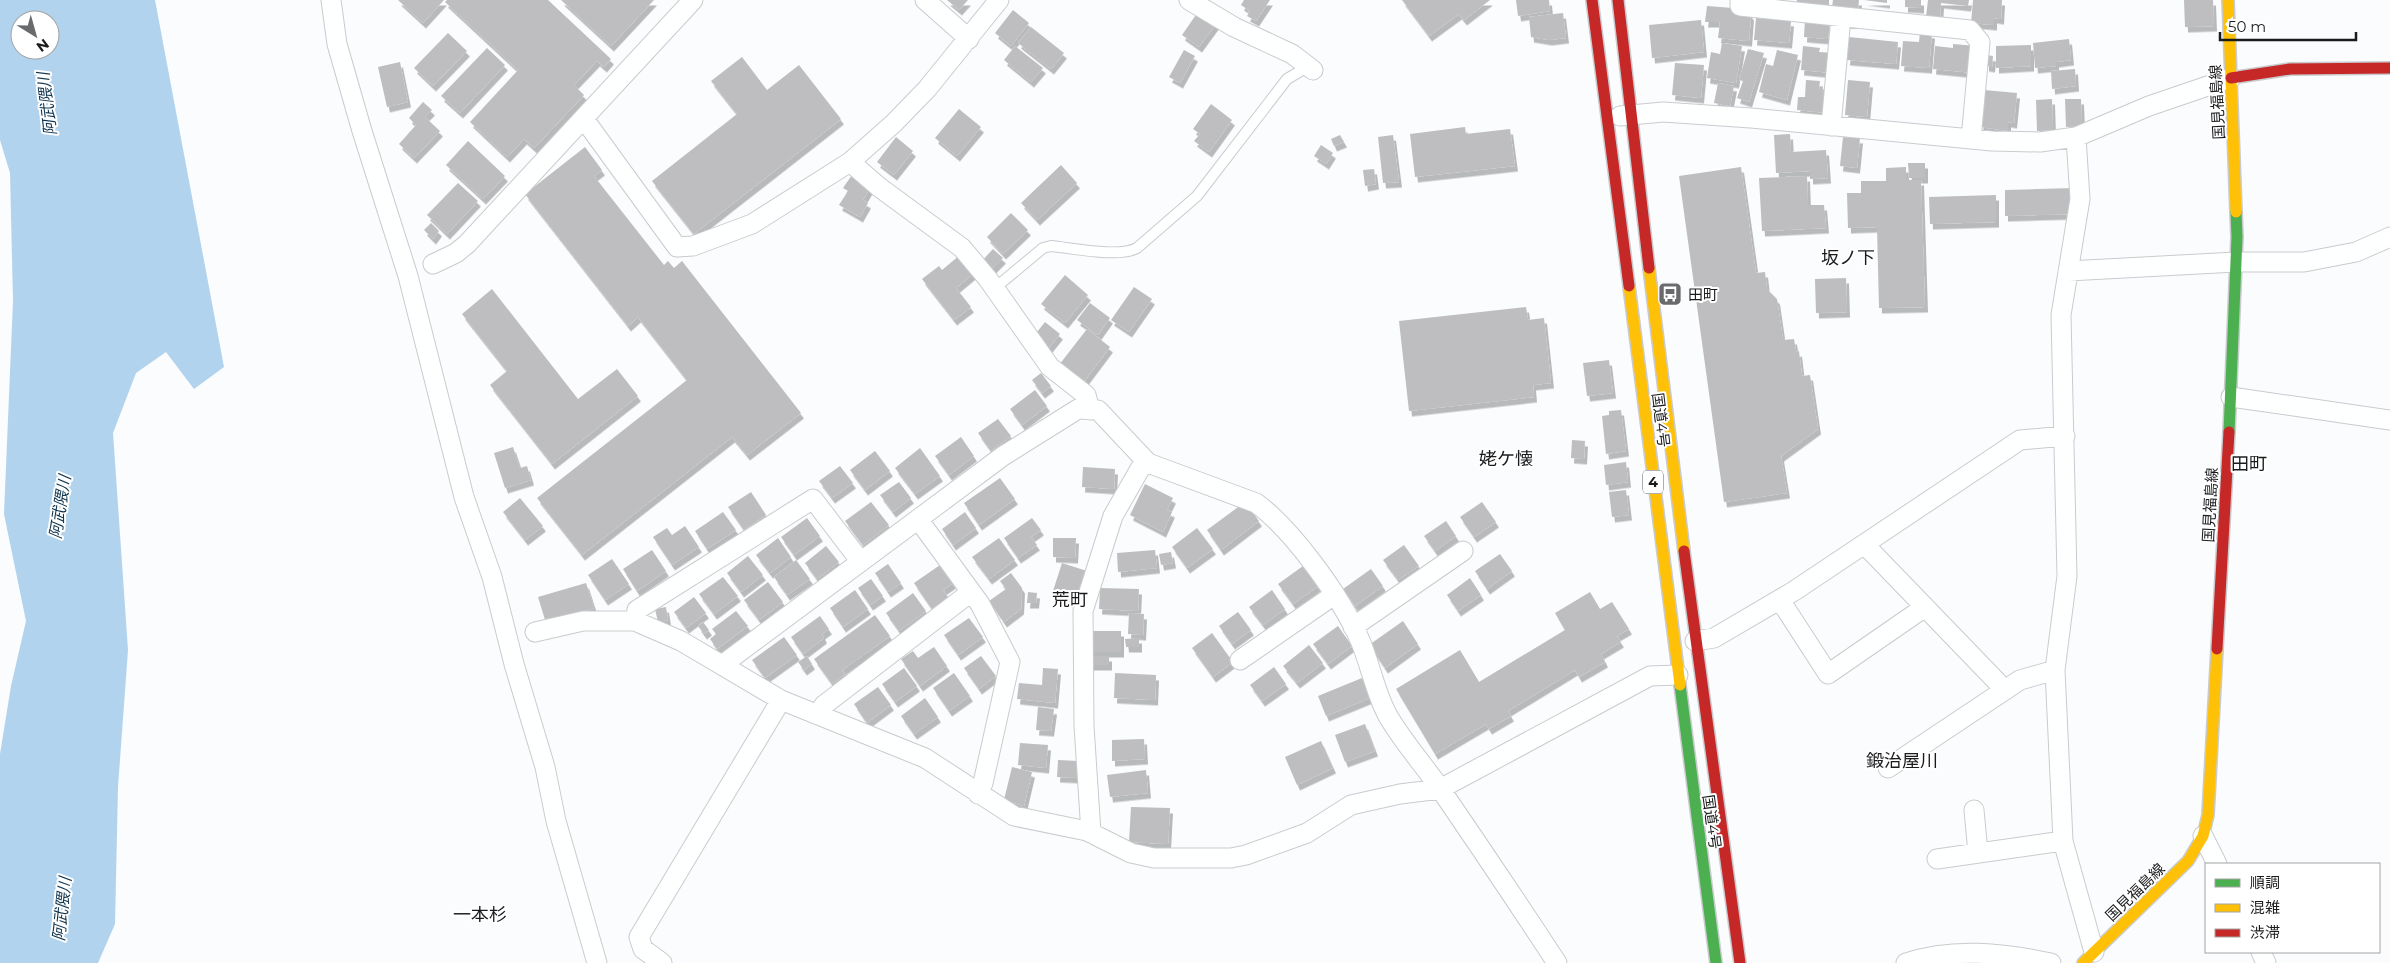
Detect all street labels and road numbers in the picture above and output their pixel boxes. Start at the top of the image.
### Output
street label: 国見福島線 [2206,64,2228,140]
street label: 国道4号 [1648,392,1674,448]
street label: 国見福島線 [2199,467,2221,543]
road number: 4 [1643,471,1663,494]
street label: 国道4号 [1699,793,1725,851]
street label: 国見福島線 [2101,859,2169,925]

